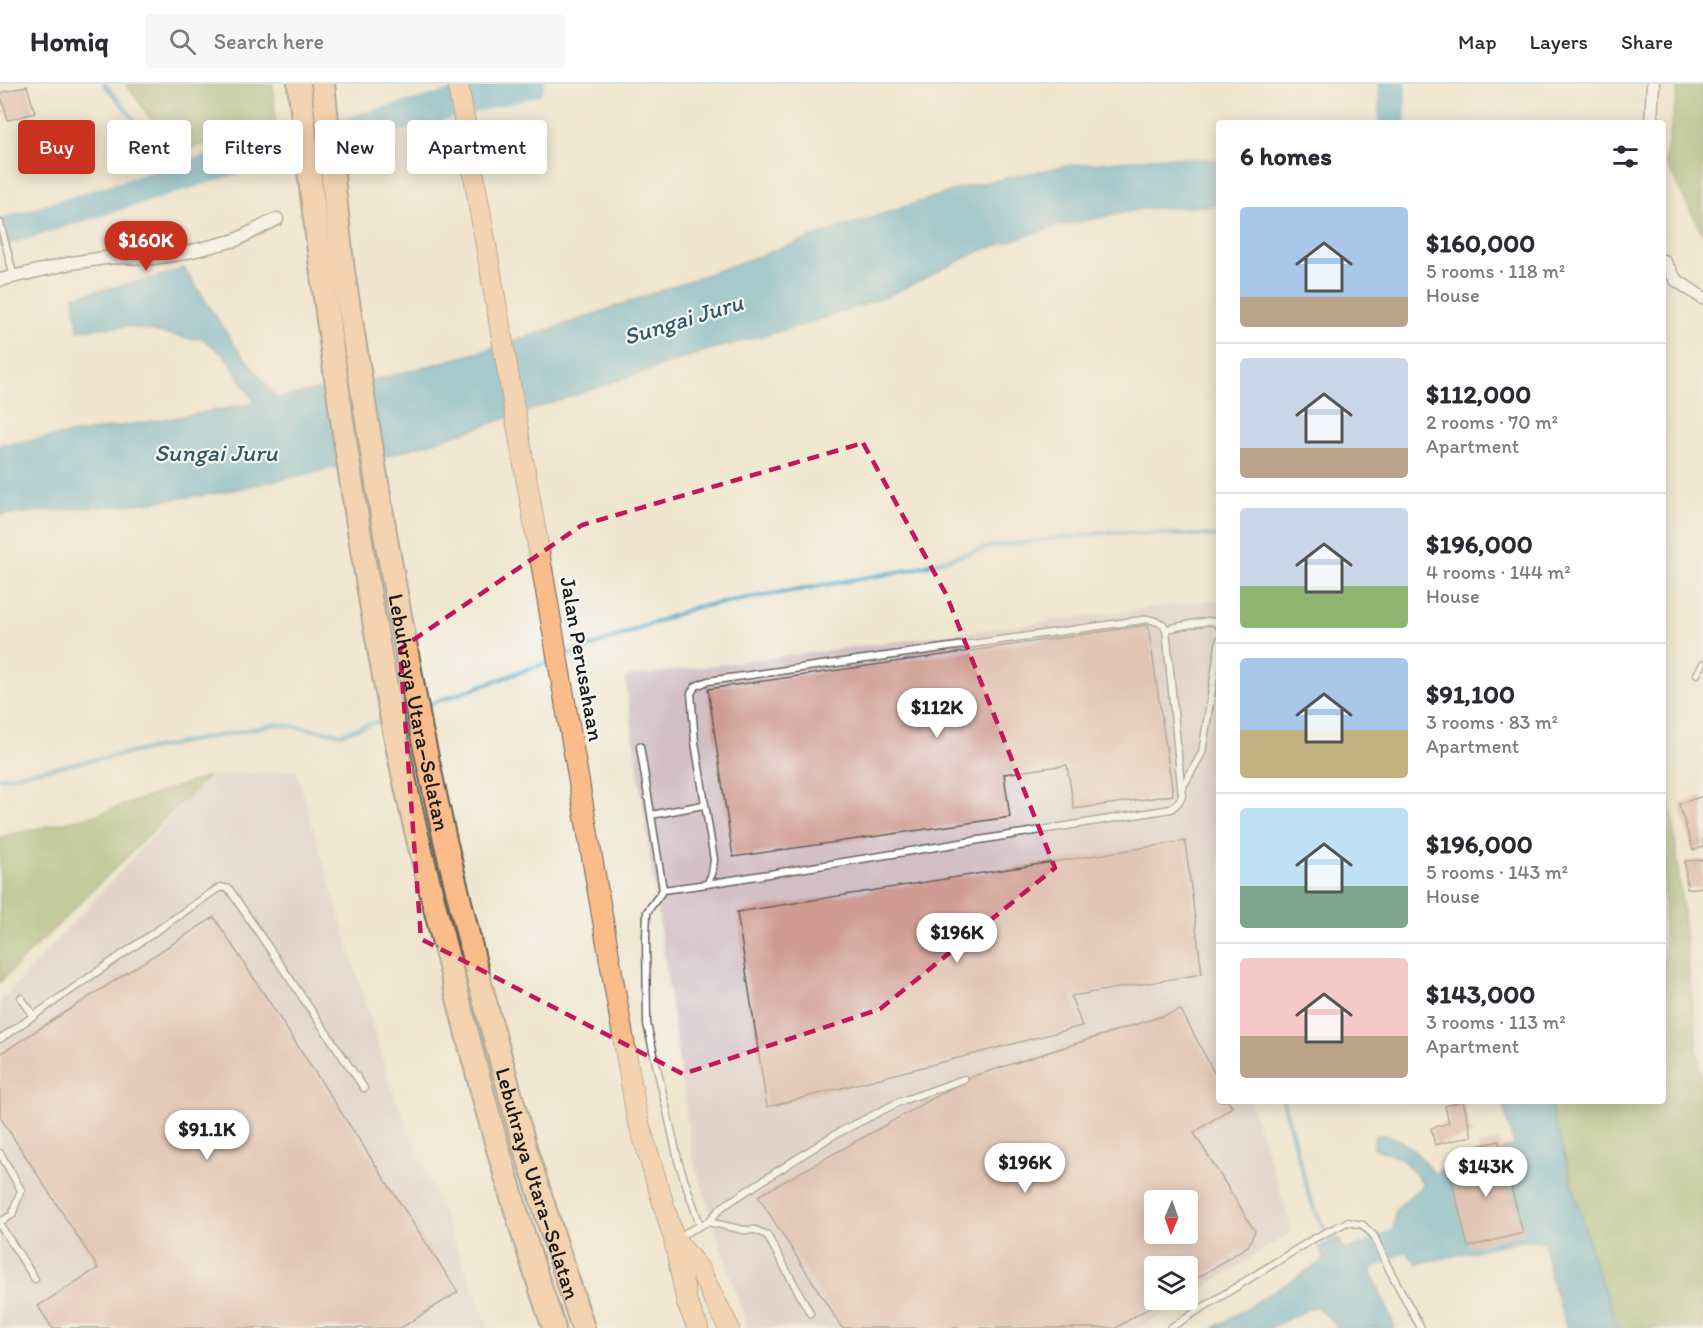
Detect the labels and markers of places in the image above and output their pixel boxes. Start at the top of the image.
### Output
pin: $160K [104,221,188,272]
pin: $112K [895,688,979,739]
pin: $196K [915,913,999,964]
pin: $91.1K [158,1110,256,1161]
pin: $196K [983,1143,1067,1194]
pin: $143K [1444,1147,1528,1198]

